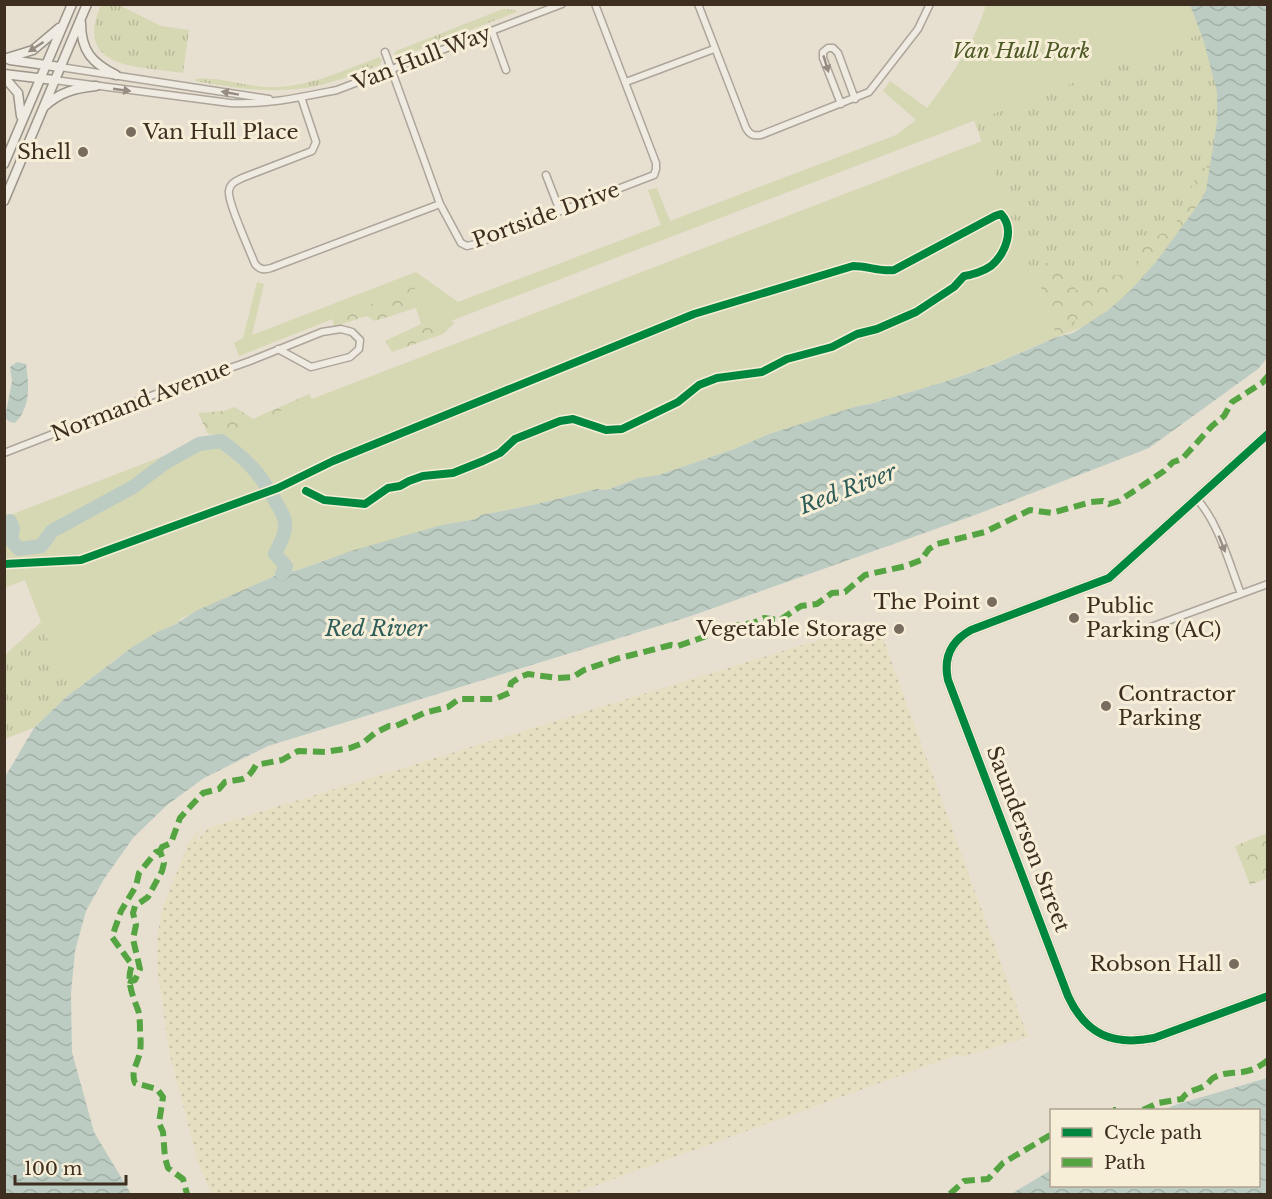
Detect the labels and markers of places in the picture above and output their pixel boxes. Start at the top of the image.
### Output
place label: Van Hull Place [142,119,299,145]
marker: Van Hull Place [124,125,138,139]
place label: Shell [17,139,71,165]
marker: Shell [76,145,90,159]
place label: The Point [874,589,980,615]
place label: Public Parking (AC) [1086,593,1221,643]
marker: The Point [985,595,999,609]
marker: Public Parking (AC) [1067,611,1081,625]
place label: Vegetable Storage [695,616,887,642]
marker: Vegetable Storage [892,622,906,636]
place label: Contractor Parking [1118,681,1236,731]
marker: Contractor Parking [1099,699,1113,713]
place label: Robson Hall [1090,951,1222,977]
marker: Robson Hall [1227,957,1241,971]

